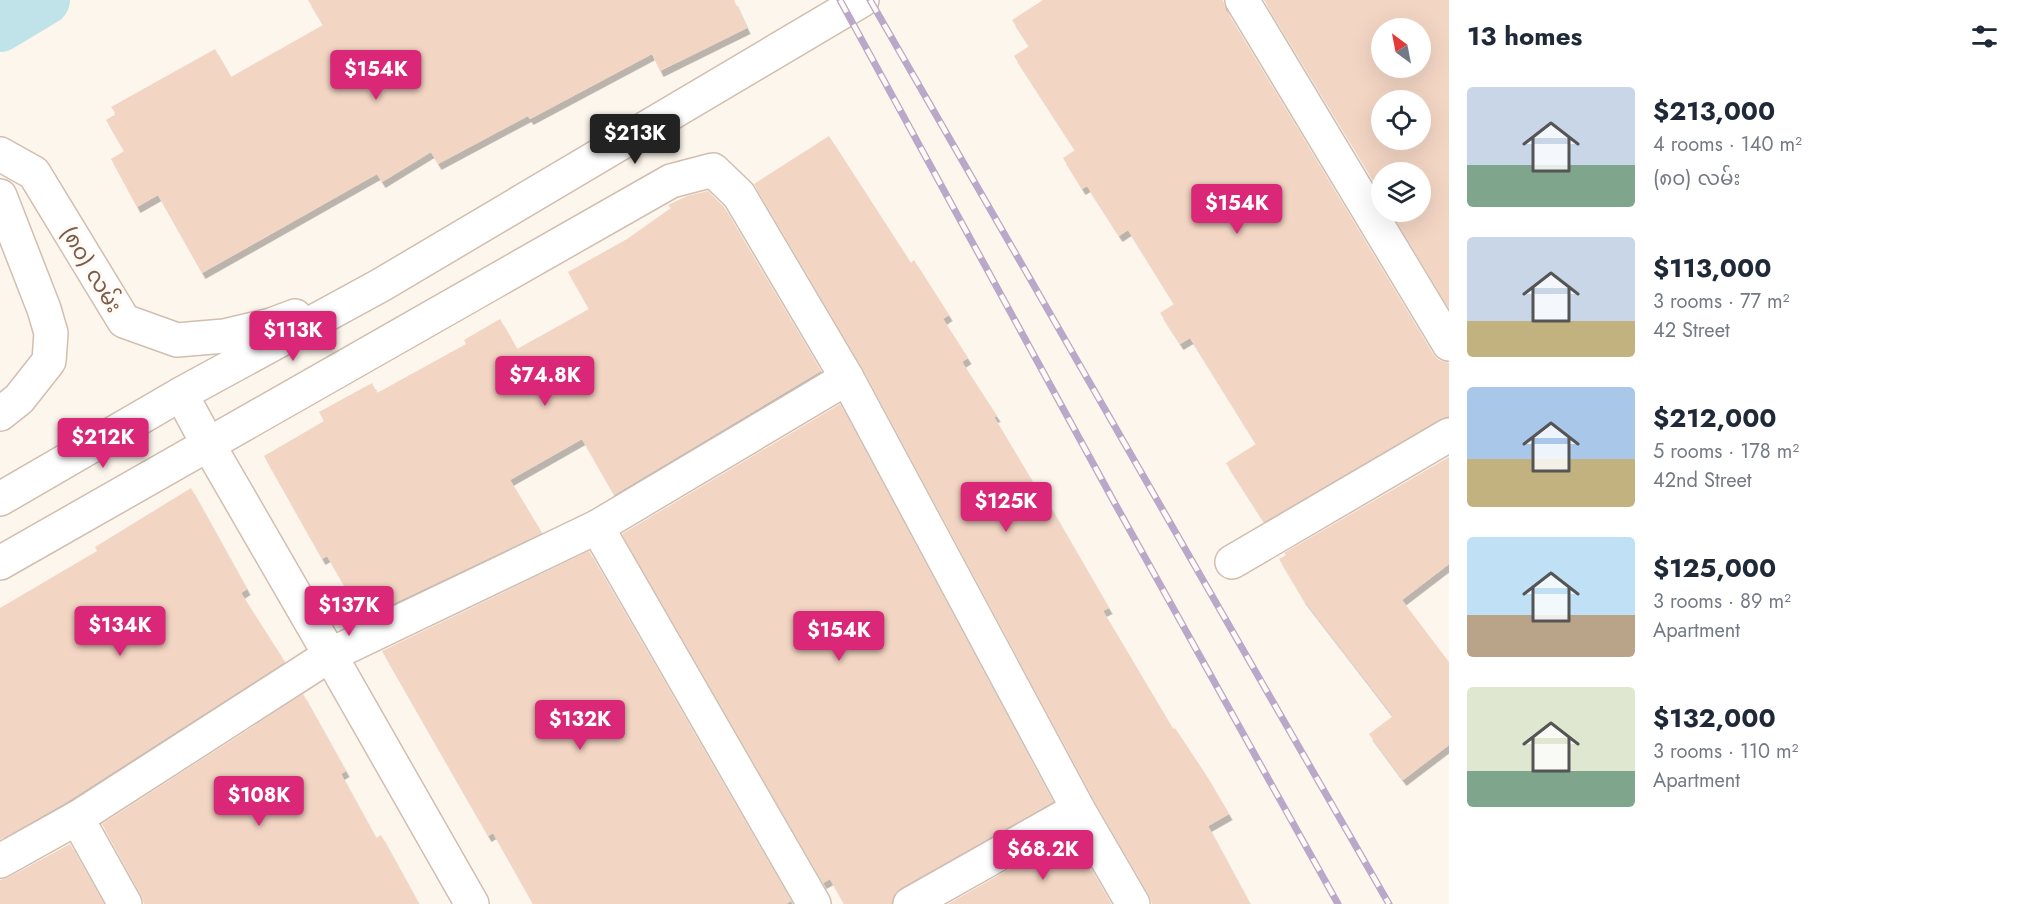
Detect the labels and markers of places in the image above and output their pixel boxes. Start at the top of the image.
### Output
pin: $154K [334,50,418,101]
pin: $213K [593,114,677,165]
pin: $154K [1195,184,1279,235]
pin: $113K [251,311,335,362]
pin: $74.8K [496,356,594,407]
pin: $212K [61,418,145,469]
pin: $125K [964,482,1048,533]
pin: $137K [307,586,391,637]
pin: $134K [78,606,162,657]
pin: $154K [797,611,881,662]
pin: $132K [538,700,622,751]
pin: $108K [217,776,301,827]
pin: $68.2K [994,830,1092,881]

